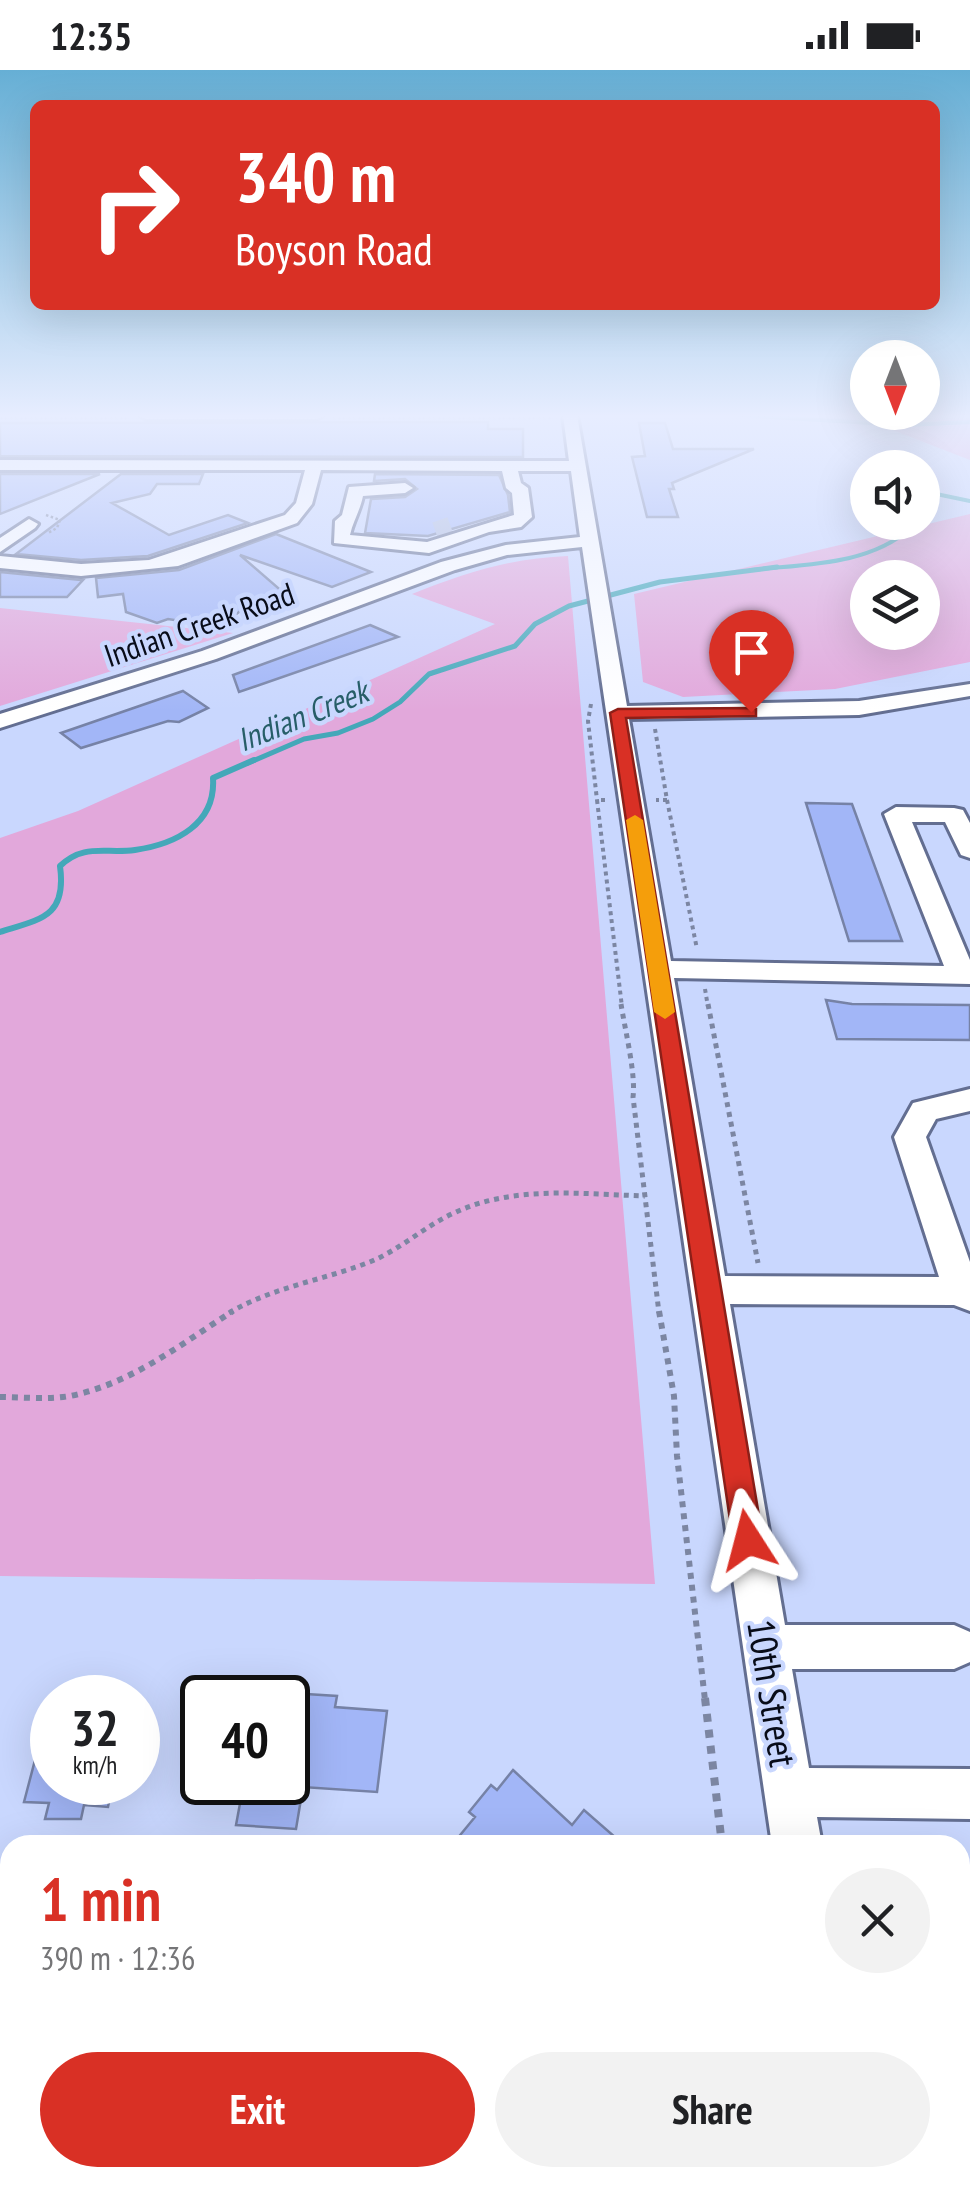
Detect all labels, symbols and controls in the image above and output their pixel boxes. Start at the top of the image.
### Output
text: 12:35 [50,11,132,60]
text: 340 m [235,131,396,221]
icon: right [70,140,200,270]
text: Boyson Road [235,219,433,277]
north arrow [850,340,940,430]
map controls [850,340,940,650]
button: sound [850,450,940,540]
button: layers [850,560,940,650]
street label: Indian Creek Road [98,572,300,676]
pin [709,610,794,713]
icon: arrive [724,625,779,680]
water label: Indian Creek [230,668,377,760]
position arrow [696,1488,800,1592]
street label: 10th Street [737,1616,809,1771]
speed limit sign: 40 [180,1675,310,1805]
text: 32 [71,1695,119,1760]
text: km/h [73,1749,117,1781]
text: 1 min [40,1860,161,1938]
button: close [825,1868,930,1973]
text: 390 m · 12:36 [40,1937,195,1979]
button: Exit [40,2052,475,2167]
button: Share [495,2052,930,2167]

